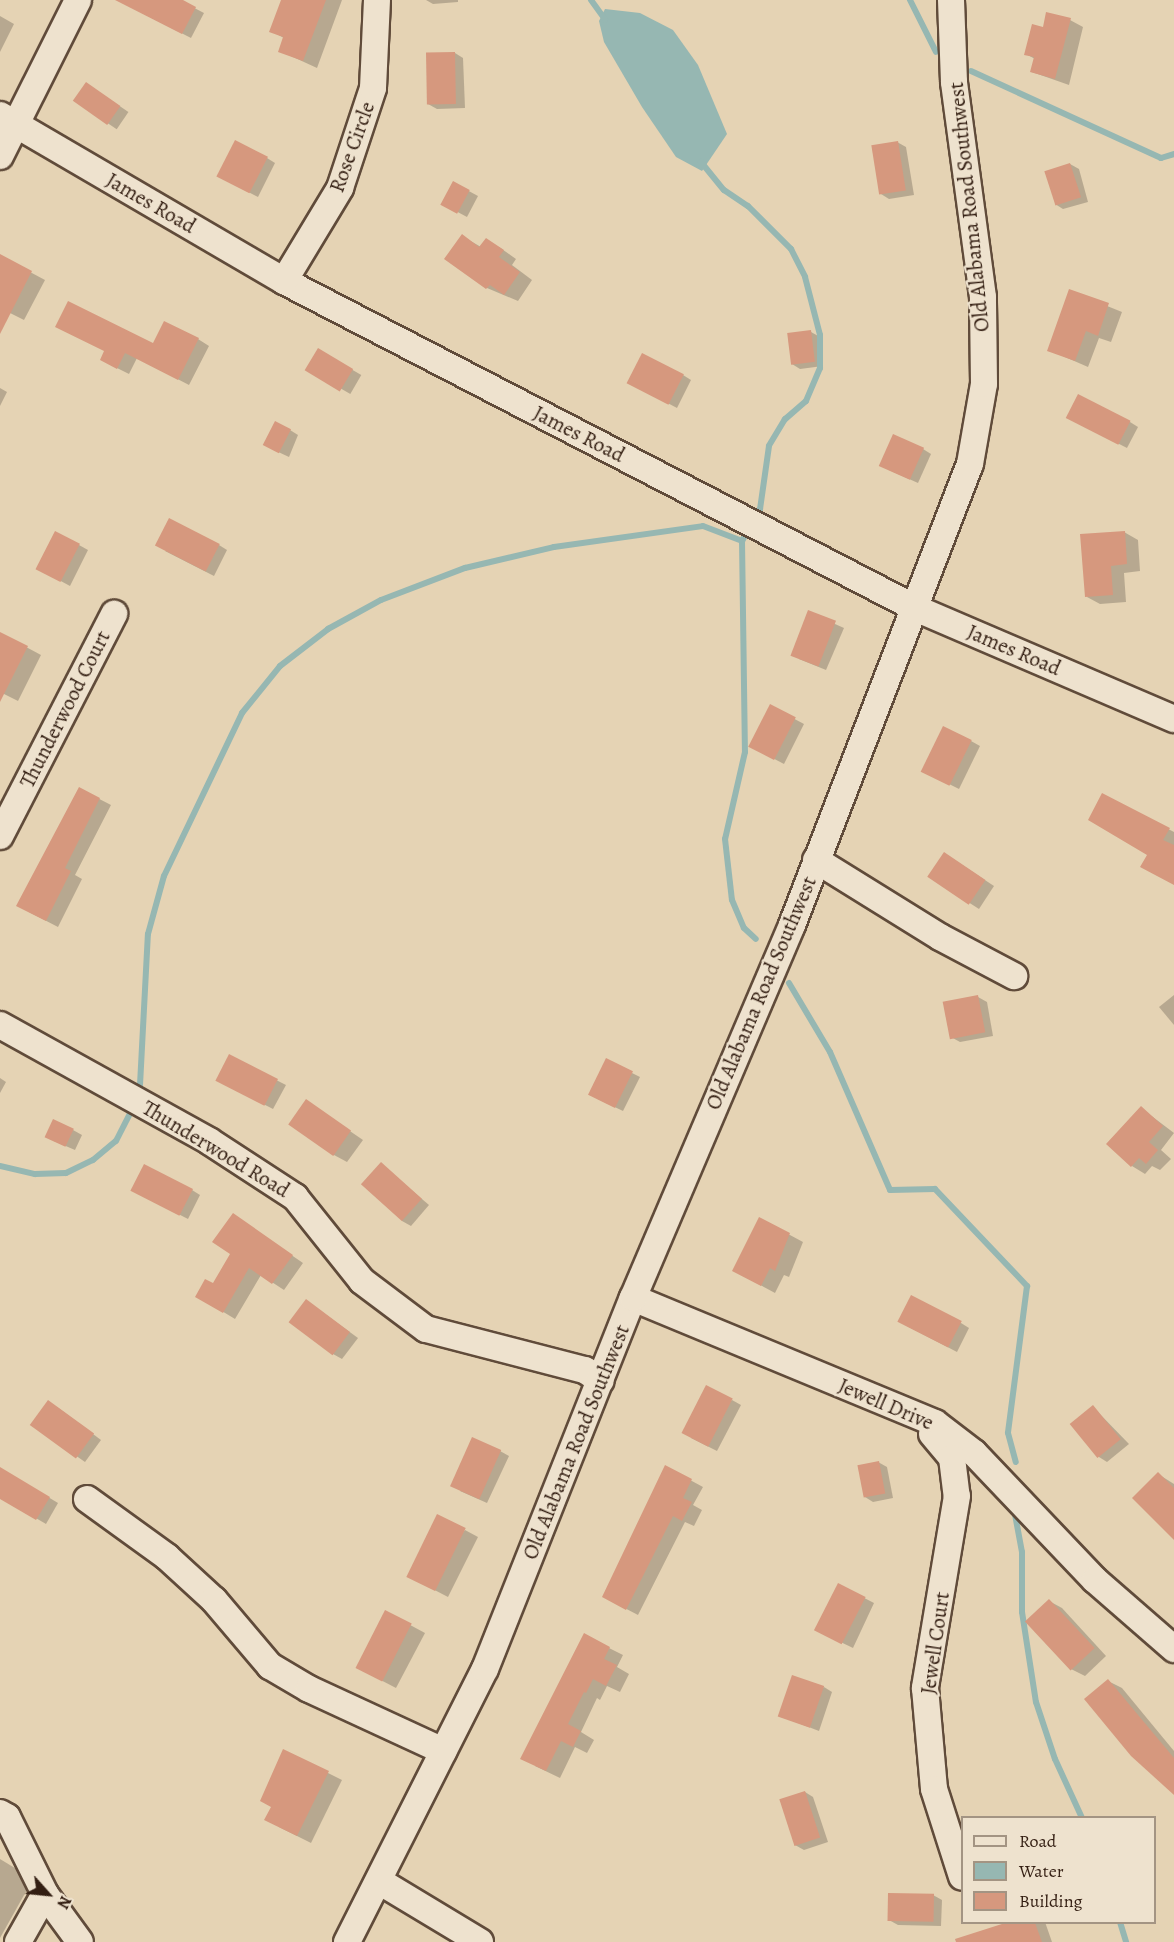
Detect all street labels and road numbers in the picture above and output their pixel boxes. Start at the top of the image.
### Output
street label: Old Alabama Road Southwest [943,81,995,333]
street label: Rose Circle [324,98,380,196]
street label: James Road [102,167,200,239]
street label: James Road [529,400,629,468]
street label: James Road [963,619,1065,681]
street label: Thunderwood Court [14,626,116,792]
street label: Old Alabama Road Southwest [700,872,822,1114]
street label: Thunderwood Road [138,1095,294,1203]
street label: Old Alabama Road Southwest [517,1321,635,1563]
street label: Jewell Drive [835,1373,937,1435]
street label: Jewell Court [915,1590,955,1696]

